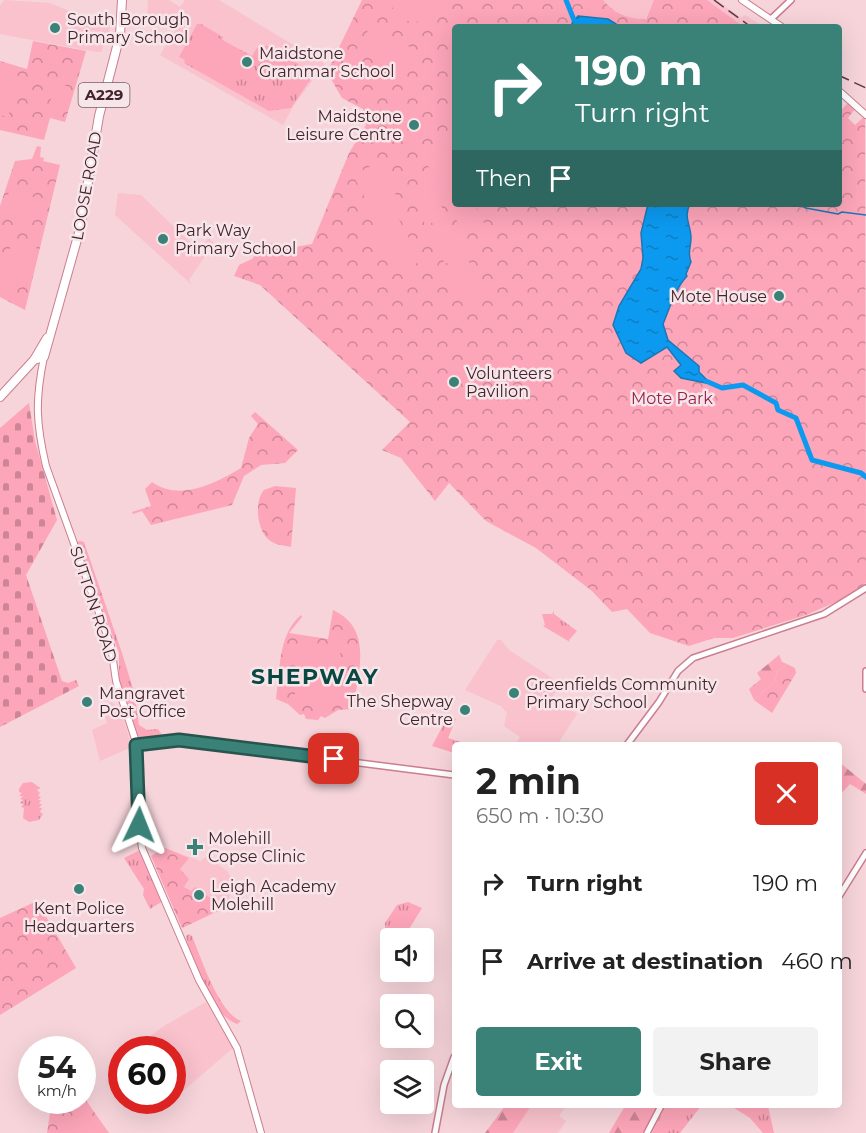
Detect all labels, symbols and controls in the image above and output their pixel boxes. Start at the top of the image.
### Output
place label: South Borough Primary School [67,10,190,47]
marker: South Borough Primary School [48,21,62,35]
place label: Maidstone Grammar School [259,44,394,81]
text: 190 m [575,44,703,96]
icon: right [476,48,554,126]
marker: Maidstone Grammar School [240,55,254,69]
road number: A229 [78,83,130,107]
text: Turn right [575,96,710,129]
place label: Maidstone Leisure Centre [286,107,402,144]
marker: Maidstone Leisure Centre [407,118,421,132]
street label: LOOSE ROAD [68,130,105,242]
icon: arrive [544,162,577,195]
text: Then [476,165,532,192]
place label: Park Way Primary School [175,221,296,258]
marker: Park Way Primary School [156,232,170,246]
place label: Mote House [670,287,767,306]
marker: Mote House [772,289,786,303]
place label: Volunteers Pavilion [466,364,552,401]
marker: Volunteers Pavilion [447,375,461,389]
park label: Mote Park [631,389,713,408]
street label: SUTTON ROAD [66,544,121,665]
district label: SHEPWAY [251,663,379,690]
place label: Greenfields Community Primary School [526,675,717,712]
place label: Mangravet Post Office [99,684,186,721]
marker: Greenfields Community Primary School [507,686,521,700]
place label: The Shepway Centre [347,692,453,729]
marker: Mangravet Post Office [80,695,94,709]
marker: The Shepway Centre [458,703,472,717]
pin [308,733,359,784]
icon: arrive [317,742,350,775]
text: 2 min [476,759,581,803]
button: close [755,762,818,825]
position arrow [107,793,171,857]
text: 650 m · 10:30 [476,804,604,828]
place label: Molehill Copse Clinic [208,829,306,866]
marker: Molehill Copse Clinic [186,838,204,856]
icon: right [476,867,509,900]
text: Turn right [527,870,642,897]
text: 190 m [753,870,818,897]
place label: Leigh Academy Molehill [211,877,336,914]
marker: Kent Police Headquarters [72,882,86,896]
marker: Leigh Academy Molehill [192,888,206,902]
place label: Kent Police Headquarters [24,899,134,936]
map controls [380,928,434,1114]
button: sound [380,928,434,982]
icon: arrive [476,945,509,978]
text: Arrive at destination [527,948,763,975]
text: 460 m [781,948,853,975]
button: search [380,994,434,1048]
button: Exit [476,1027,641,1096]
button: Share [653,1027,818,1096]
speed limit sign: 60 [108,1036,186,1114]
text: 54 [38,1049,76,1086]
button: layers [380,1060,434,1114]
text: km/h [37,1081,77,1100]

